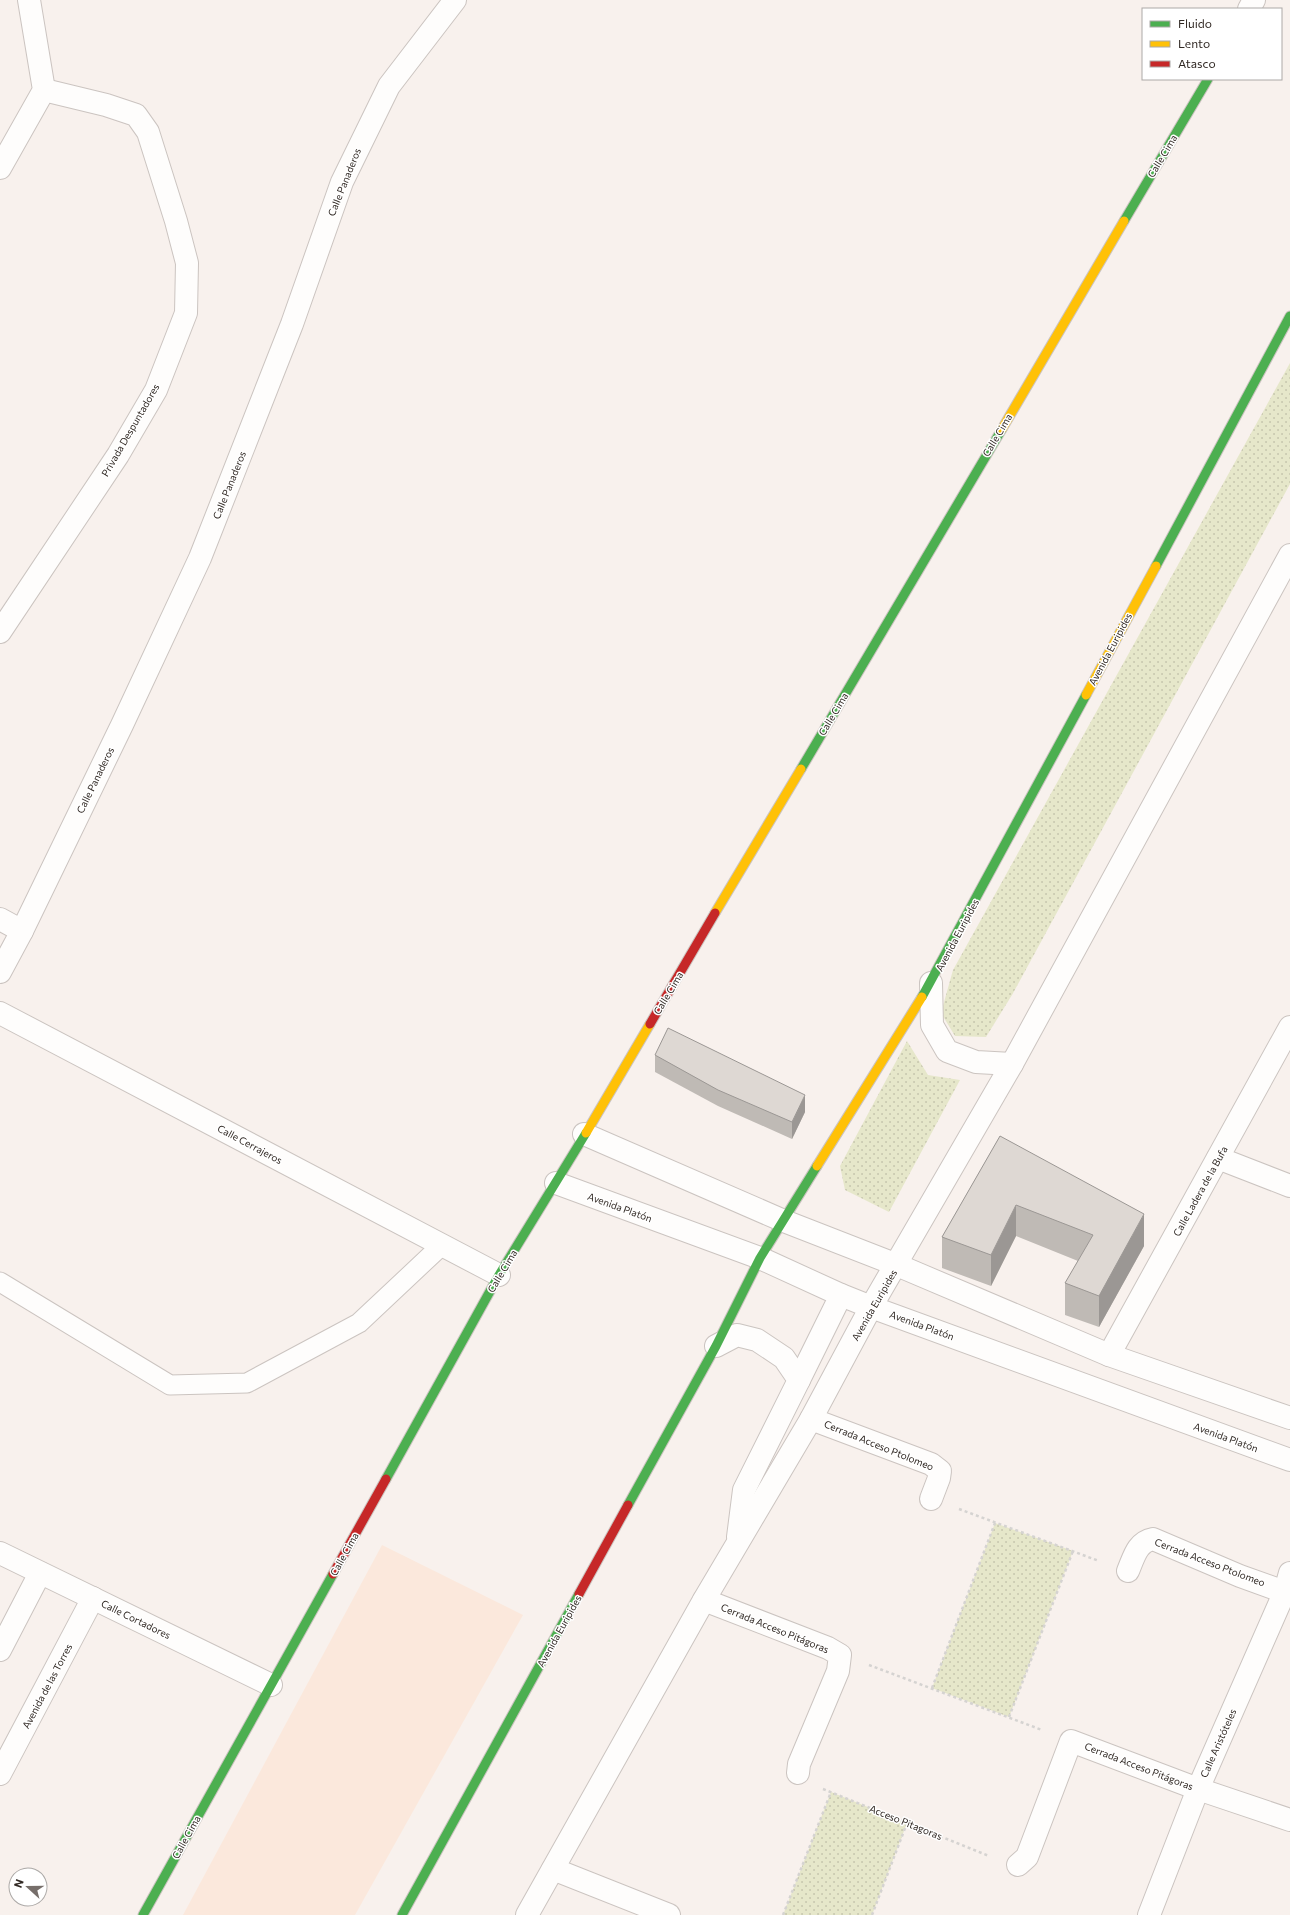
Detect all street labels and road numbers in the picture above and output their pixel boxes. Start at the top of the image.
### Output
street label: Calle Cima [1145,132,1179,180]
street label: Calle Panaderos [325,146,363,218]
street label: Privada Despuntadores [99,381,162,479]
street label: Calle Cima [980,411,1014,459]
street label: Calle Panaderos [210,449,248,521]
street label: Avenida Euripides [1086,610,1134,687]
street label: Calle Cima [816,690,850,738]
street label: Calle Panaderos [74,745,116,815]
street label: Avenida Euripides [933,896,981,973]
street label: Calle Cima [651,969,685,1017]
street label: Calle Cerrajeros [216,1122,285,1166]
street label: Calle Ladera de la Bufa [1170,1144,1230,1238]
street label: Avenida Platón [586,1190,654,1224]
street label: Calle Cima [485,1247,519,1295]
street label: Avenida Euripides [849,1267,899,1343]
street label: Avenida Platón [888,1308,956,1342]
street label: Cerrada Acceso Ptolomeo [822,1417,936,1473]
street label: Avenida Platón [1192,1420,1260,1454]
street label: Calle Cima [327,1530,361,1578]
street label: Cerrada Acceso Ptolomeo [1153,1535,1267,1589]
street label: Avenida Euripides [534,1593,584,1669]
street label: Calle Cortadores [99,1597,173,1641]
street label: Cerrada Acceso Pitágoras [719,1601,831,1655]
street label: Avenida de las Torres [20,1641,75,1731]
street label: Calle Aristóteles [1197,1706,1239,1779]
street label: Cerrada Acceso Pitágoras [1083,1740,1196,1792]
street label: Acceso Pitagoras [868,1802,945,1842]
street label: Calle Cima [169,1813,203,1861]

